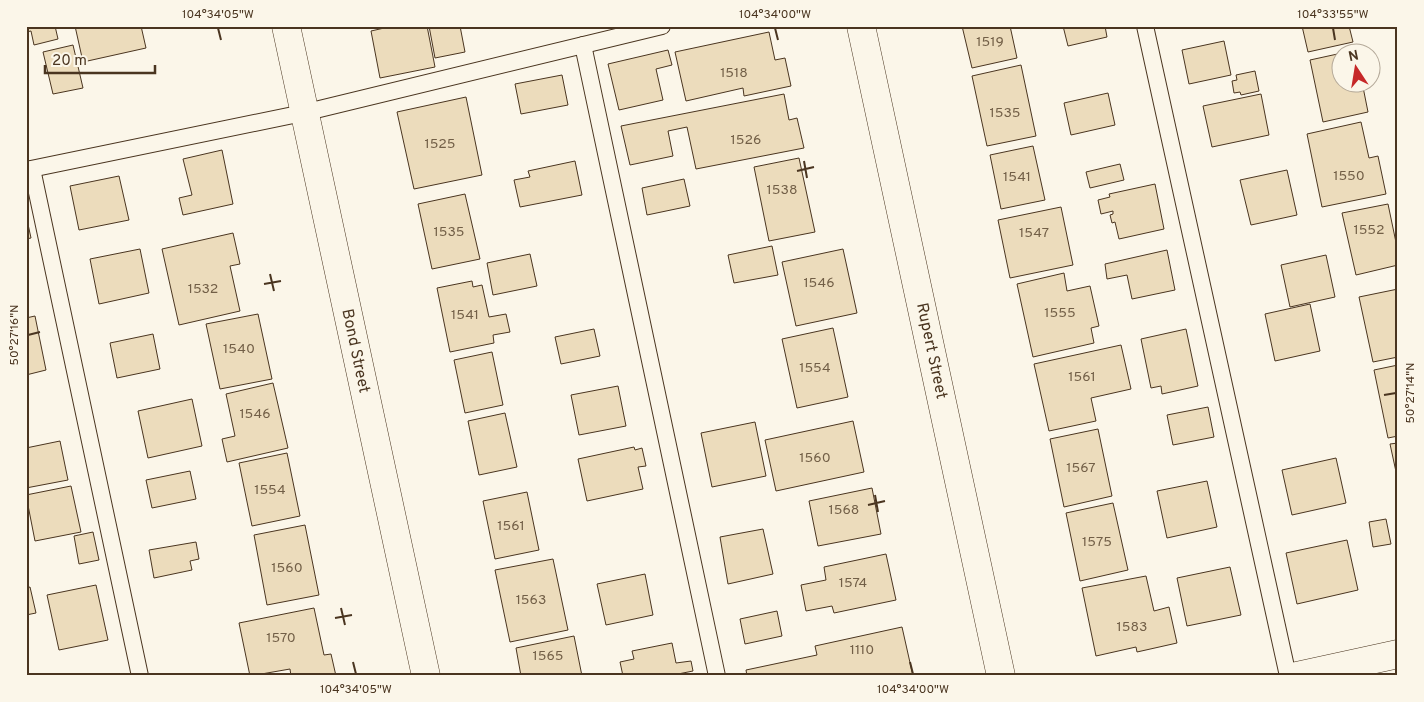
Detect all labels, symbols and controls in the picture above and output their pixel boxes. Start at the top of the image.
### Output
text: 104°34'05"W [182,7,254,23]
text: 104°34'00"W [739,7,811,23]
text: 104°33'55"W [1297,7,1369,23]
house number: 1519 [976,34,1004,51]
scale bar [45,42,155,74]
north arrow [1332,42,1382,92]
text: N [1347,47,1360,66]
text: 20 m [52,52,87,71]
house number: 1518 [720,65,748,82]
house number: 1535 [989,105,1021,122]
house number: 1526 [731,132,761,149]
house number: 1525 [424,136,456,153]
house number: 1550 [1333,168,1365,185]
house number: 1541 [1003,169,1031,186]
house number: 1538 [767,182,797,199]
house number: 1552 [1353,222,1385,239]
house number: 1535 [433,224,465,241]
house number: 1547 [1019,225,1049,242]
house number: 1546 [803,275,835,292]
house number: 1532 [188,281,218,298]
street label: Rupert Street [911,301,951,401]
text: 50°27'16"N [7,304,23,366]
house number: 1555 [1044,305,1076,322]
street label: Bond Street [336,307,374,395]
house number: 1541 [451,307,479,324]
house number: 1540 [223,341,255,358]
house number: 1554 [799,360,831,377]
text: 50°27'14"N [1403,362,1419,424]
house number: 1561 [1068,369,1096,386]
house number: 1546 [239,406,271,423]
house number: 1560 [799,450,831,467]
house number: 1567 [1066,460,1096,477]
house number: 1554 [254,482,286,499]
house number: 1568 [829,502,859,519]
house number: 1561 [497,518,525,535]
house number: 1575 [1082,534,1112,551]
house number: 1560 [271,560,303,577]
house number: 1574 [839,575,867,592]
house number: 1563 [516,592,546,609]
house number: 1583 [1117,619,1147,636]
house number: 1570 [266,630,296,647]
house number: 1110 [850,642,874,659]
house number: 1565 [533,648,563,665]
text: 104°34'05"W [320,682,392,698]
text: 104°34'00"W [877,682,949,698]

